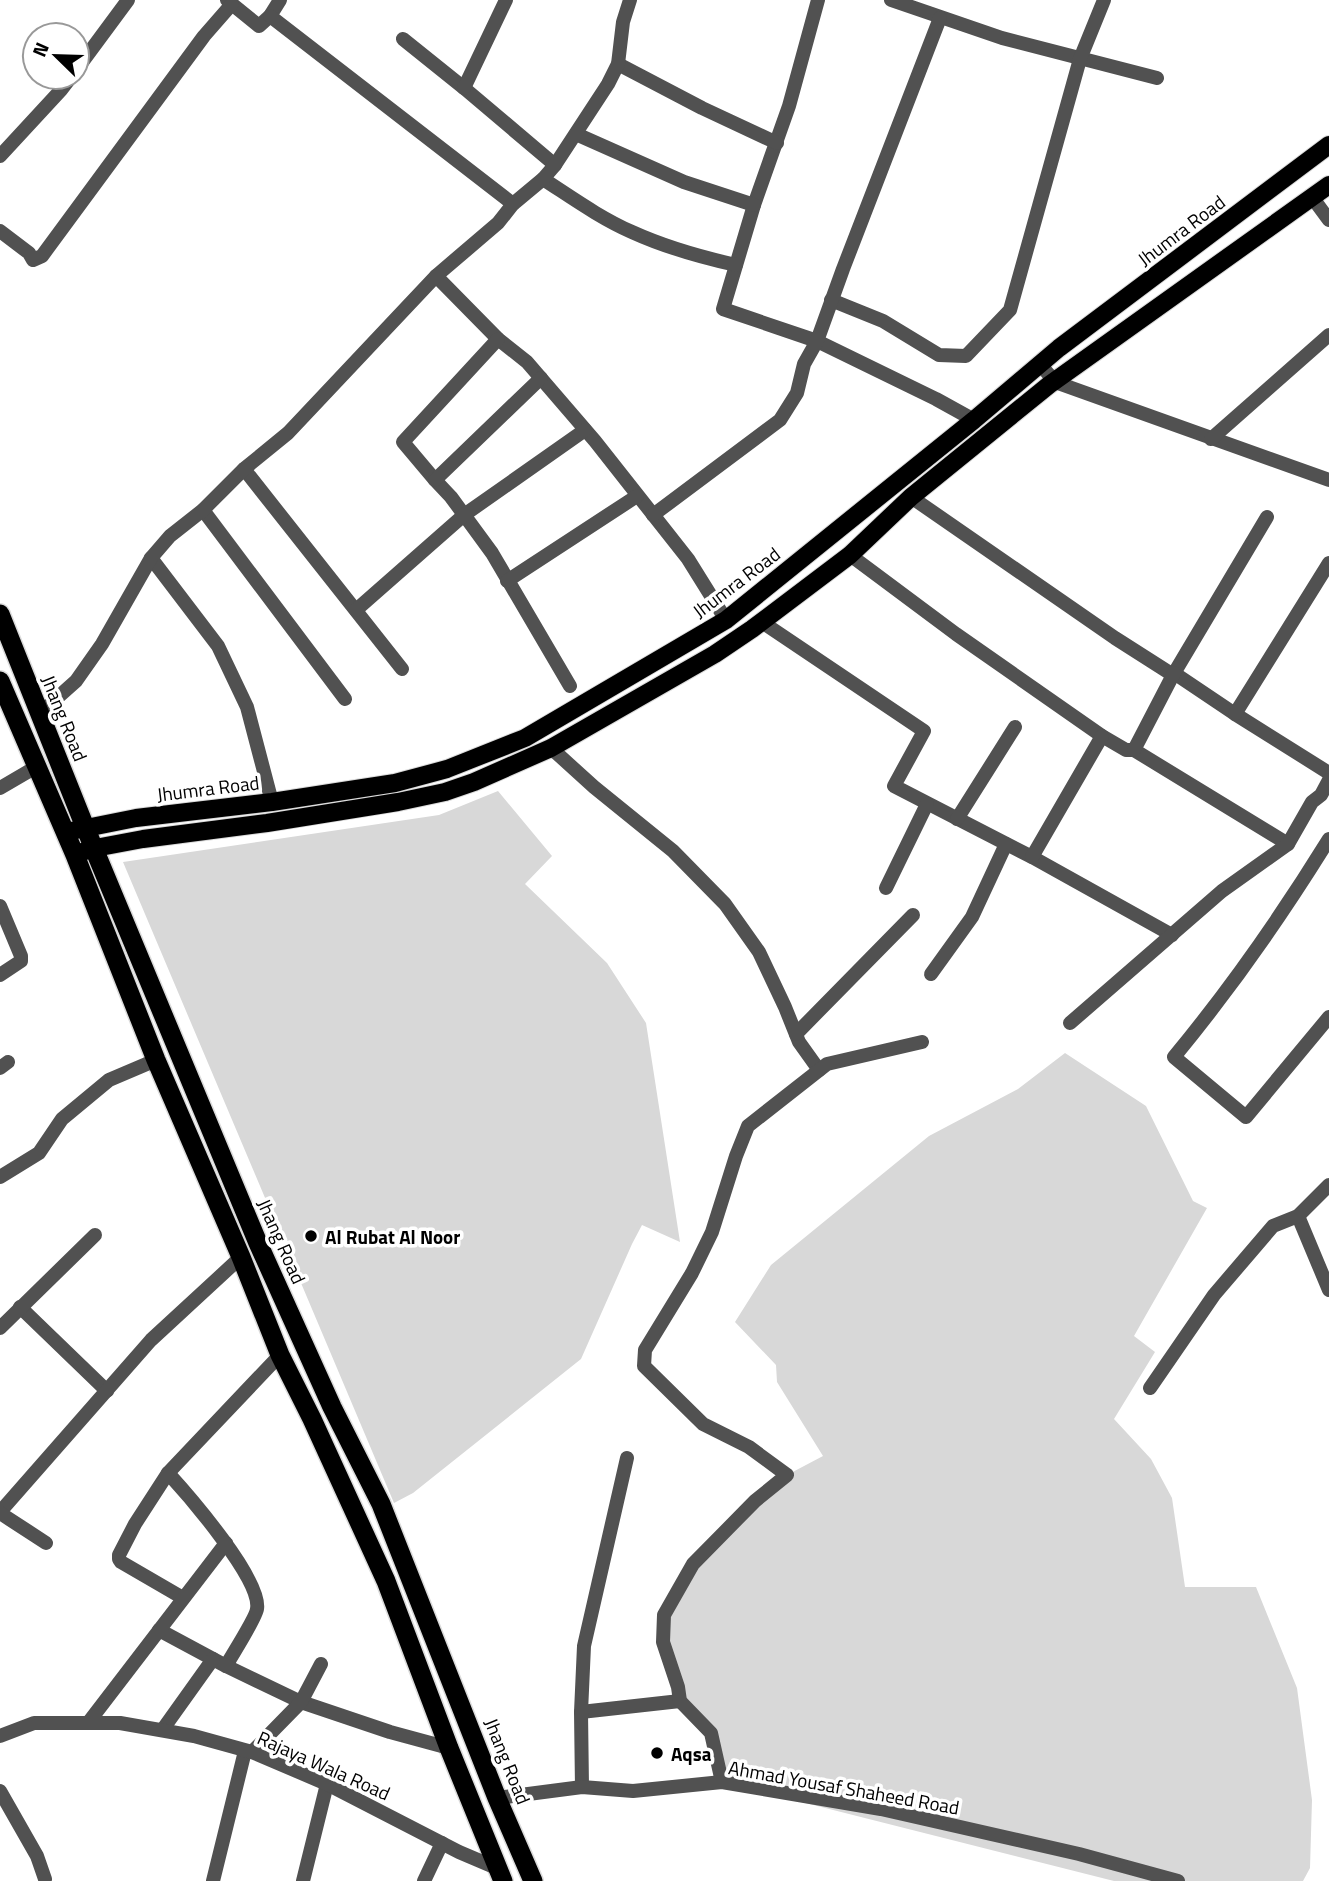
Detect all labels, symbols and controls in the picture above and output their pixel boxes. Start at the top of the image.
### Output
north arrow [21,21,91,91]
text: N [24,37,56,61]
street label: Jhumra Road [1131,187,1231,273]
street label: Jhumra Road [686,539,786,625]
street label: Jhang Road [35,671,95,765]
street label: Jhumra Road [155,767,261,809]
street label: Jhang Road [250,1194,314,1288]
place label: Al Rubat Al Noor [325,1222,460,1251]
marker: Al Rubat Al Noor [303,1228,319,1244]
street label: Jhang Road [478,1714,538,1808]
street label: Rajaya Wala Road [253,1723,395,1807]
place label: Aqsa [671,1739,712,1768]
marker: Aqsa [649,1745,665,1761]
street label: Ahmad Yousaf Shaheed Road [726,1752,962,1822]

